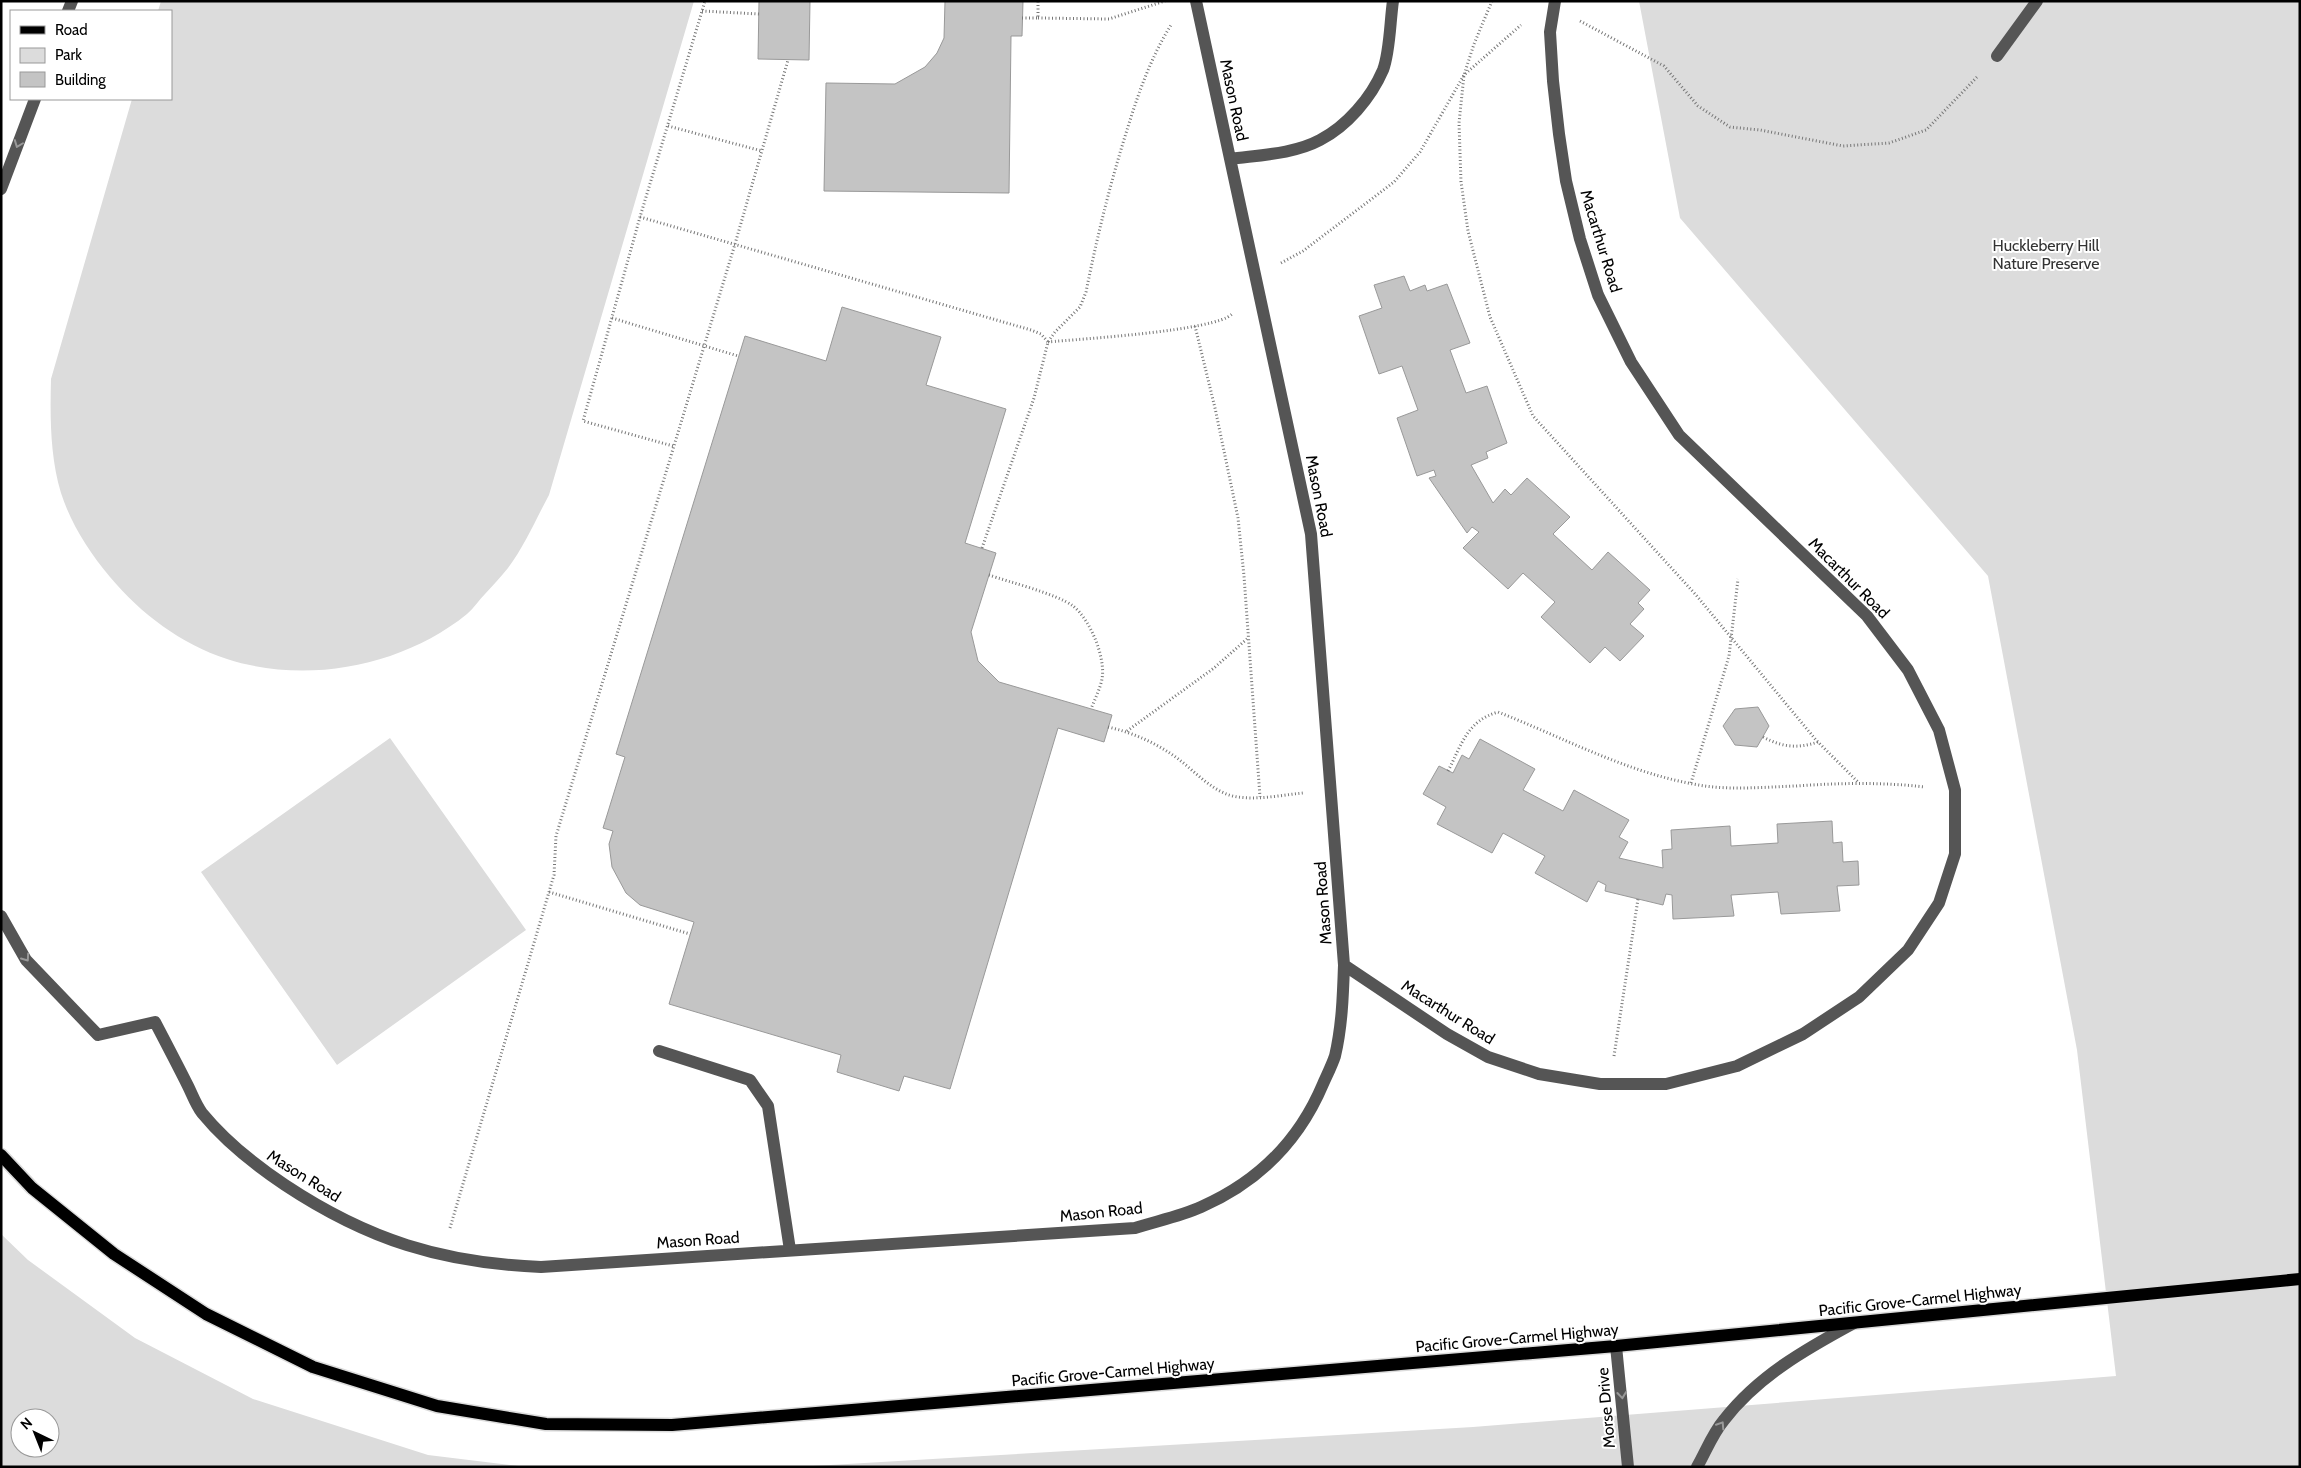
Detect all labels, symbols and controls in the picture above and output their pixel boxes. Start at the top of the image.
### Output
legend [10,10,172,100]
text: Road [55,21,88,39]
text: Park [55,46,82,64]
street label: Mason Road [1216,57,1252,143]
text: Building [55,71,106,89]
one-way arrow [14,139,24,148]
street label: Macarthur Road [1576,187,1626,295]
park label: Huckleberry Hill Nature Preserve [1993,236,2100,273]
street label: Mason Road [1302,453,1336,539]
street label: Macarthur Road [1805,534,1893,622]
street label: Mason Road [1311,861,1335,945]
one-way arrow [20,952,29,962]
street label: Macarthur Road [1398,976,1498,1048]
street label: Mason Road [264,1146,344,1206]
street label: Mason Road [1059,1198,1143,1226]
street label: Mason Road [656,1228,740,1252]
street label: Pacific Grove-Carmel Highway [1818,1280,2022,1320]
street label: Pacific Grove-Carmel Highway [1415,1320,1619,1356]
street label: Pacific Grove-Carmel Highway [1011,1354,1215,1390]
street label: Morse Drive [1593,1367,1619,1449]
one-way arrow [1616,1391,1627,1399]
north arrow [10,1408,60,1458]
text: N [16,1414,36,1433]
one-way arrow [1715,1421,1725,1430]

